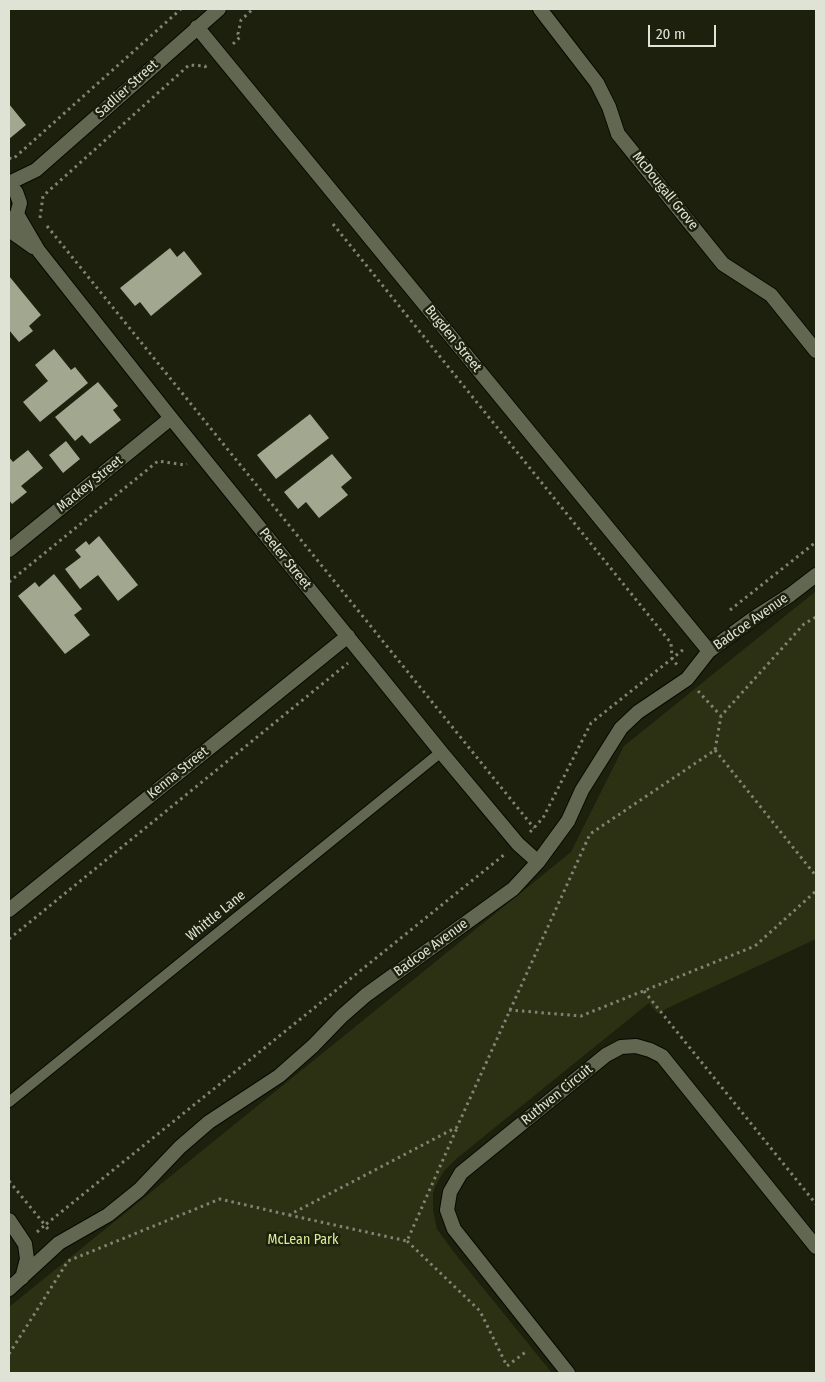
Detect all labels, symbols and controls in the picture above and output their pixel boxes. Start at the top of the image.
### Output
scale bar [650,15,718,47]
text: 20 m [656,25,686,43]
street label: Sadlier Street [92,57,162,121]
street label: McDougall Grove [628,149,702,233]
street label: Bugden Street [421,302,485,376]
street label: Mackey Street [54,452,126,516]
street label: Peeler Street [255,525,315,593]
street label: Badcoe Avenue [710,590,792,654]
street label: Kenna Street [144,743,212,803]
street label: Whittle Lane [183,887,249,945]
street label: Badcoe Avenue [391,916,471,980]
street label: Ruthven Circuit [518,1061,596,1129]
park label: McLean Park [267,1232,339,1248]

